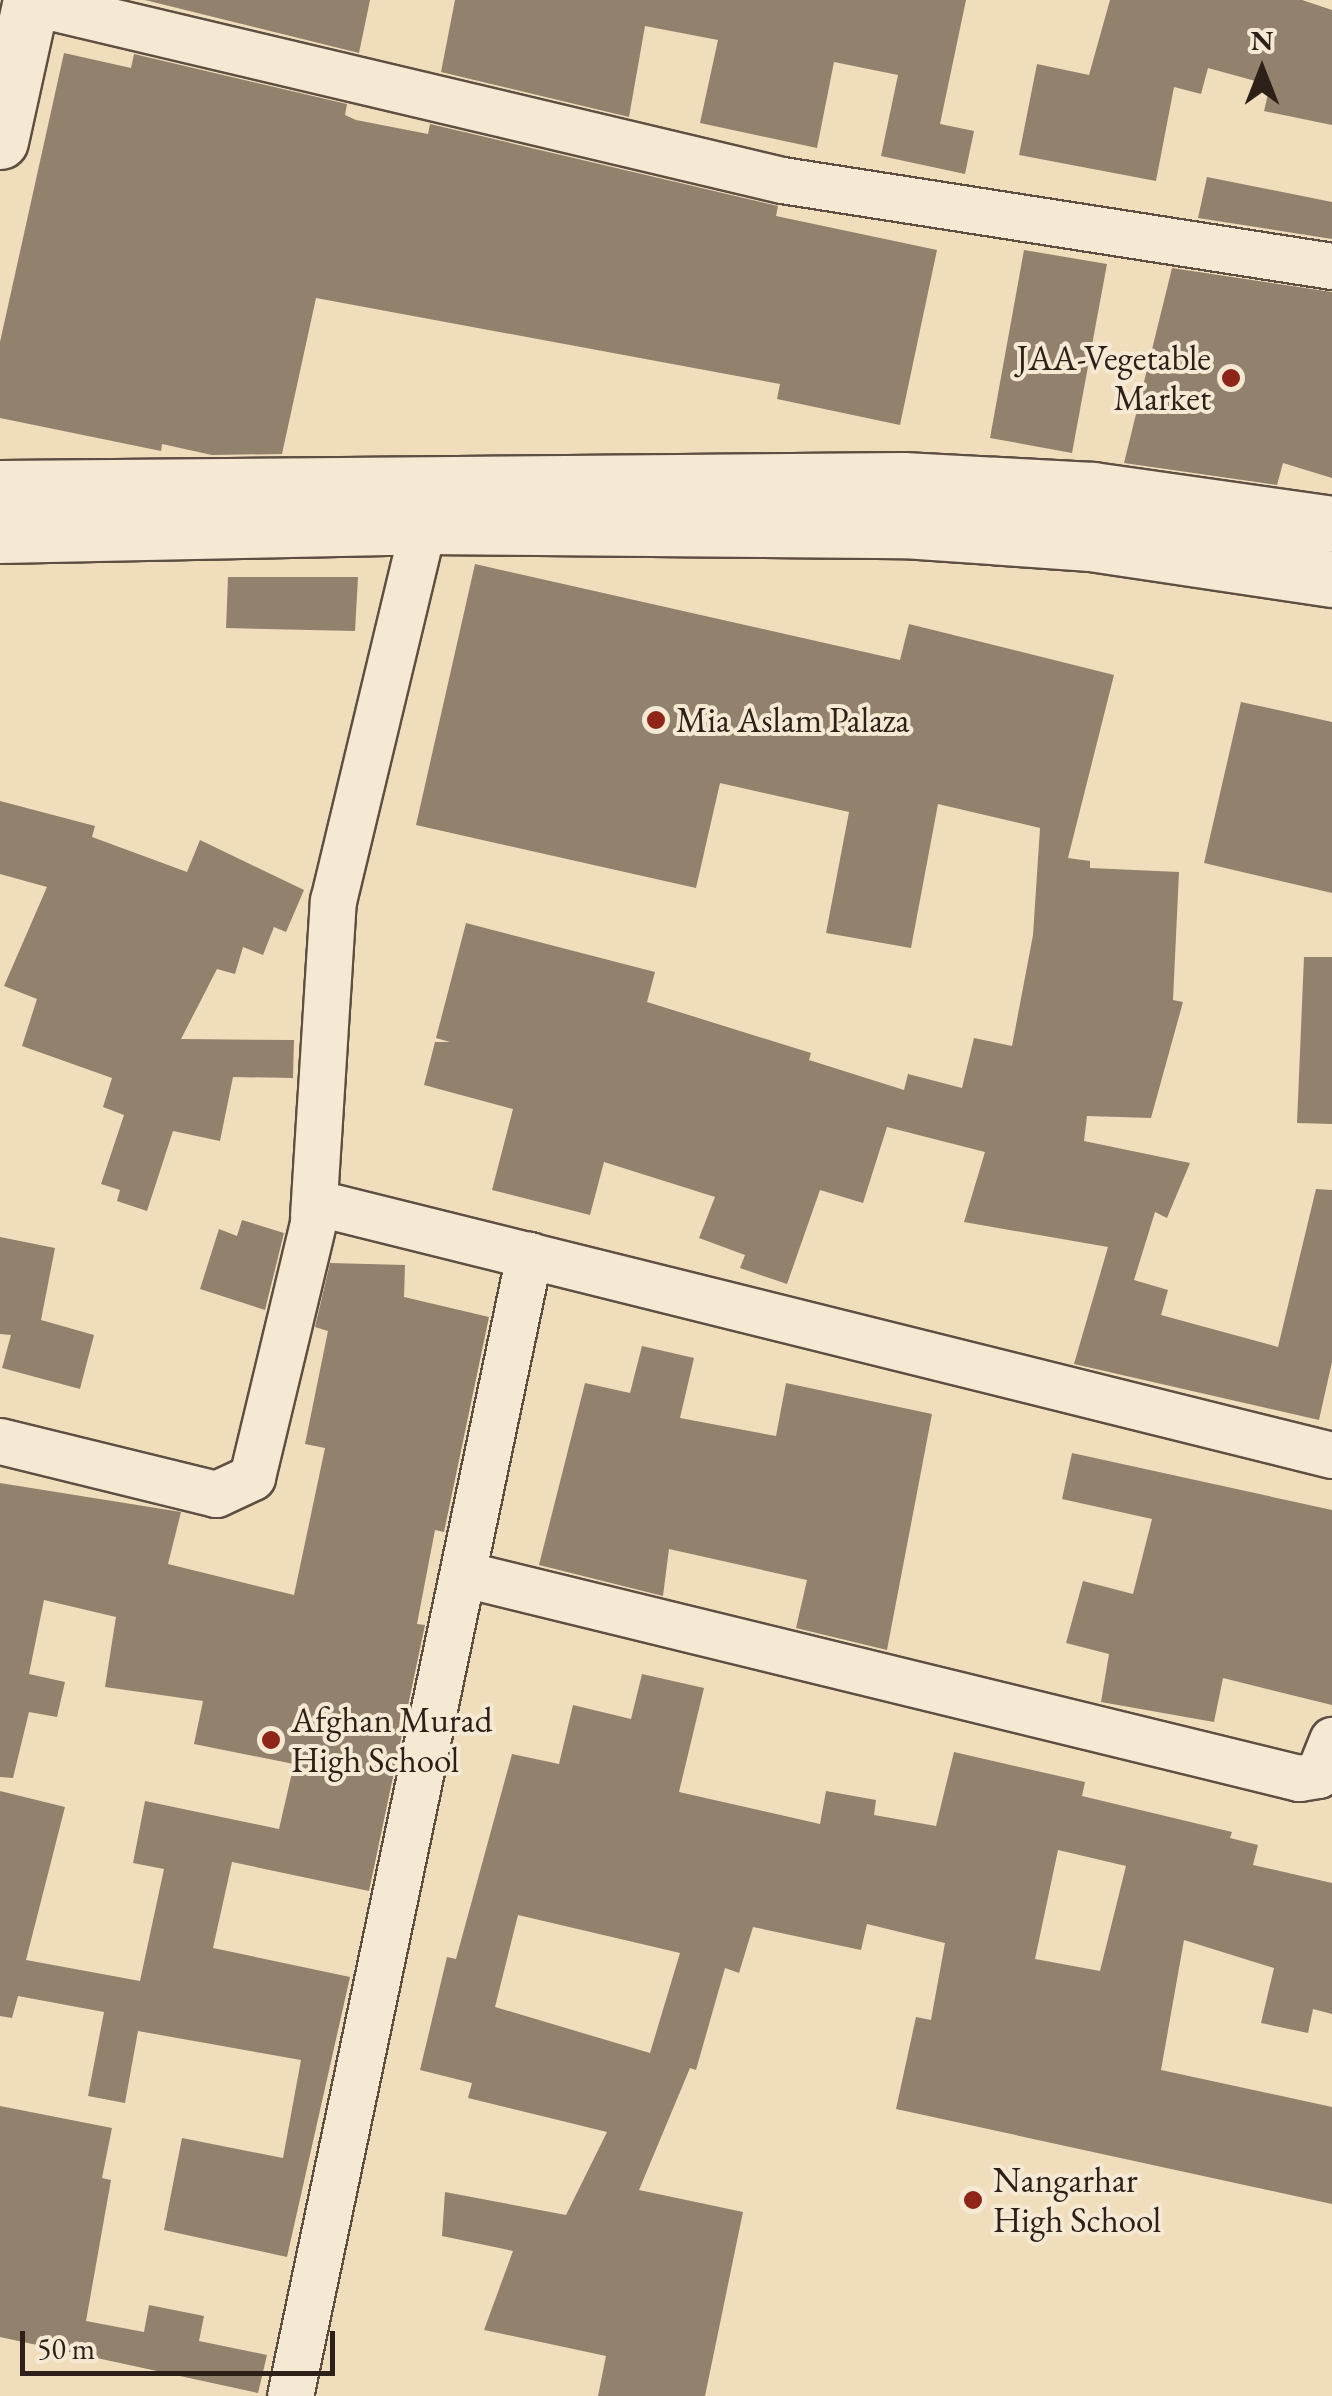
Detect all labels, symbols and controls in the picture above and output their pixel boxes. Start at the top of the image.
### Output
north arrow [1212,20,1312,120]
text: N [1251,22,1273,58]
place label: JAA-Vegetable Market [1016,337,1211,419]
marker: JAA-Vegetable Market [1220,367,1242,389]
place label: Mia Aslam Palaza [676,699,910,741]
marker: Mia Aslam Palaza [645,709,667,731]
place label: Afghan Murad High School [291,1699,492,1781]
marker: Afghan Murad High School [260,1729,282,1751]
place label: Nangarhar High School [993,2159,1161,2241]
marker: Nangarhar High School [962,2189,984,2211]
scale bar [25,2311,340,2373]
text: 50 m [37,2329,95,2368]

